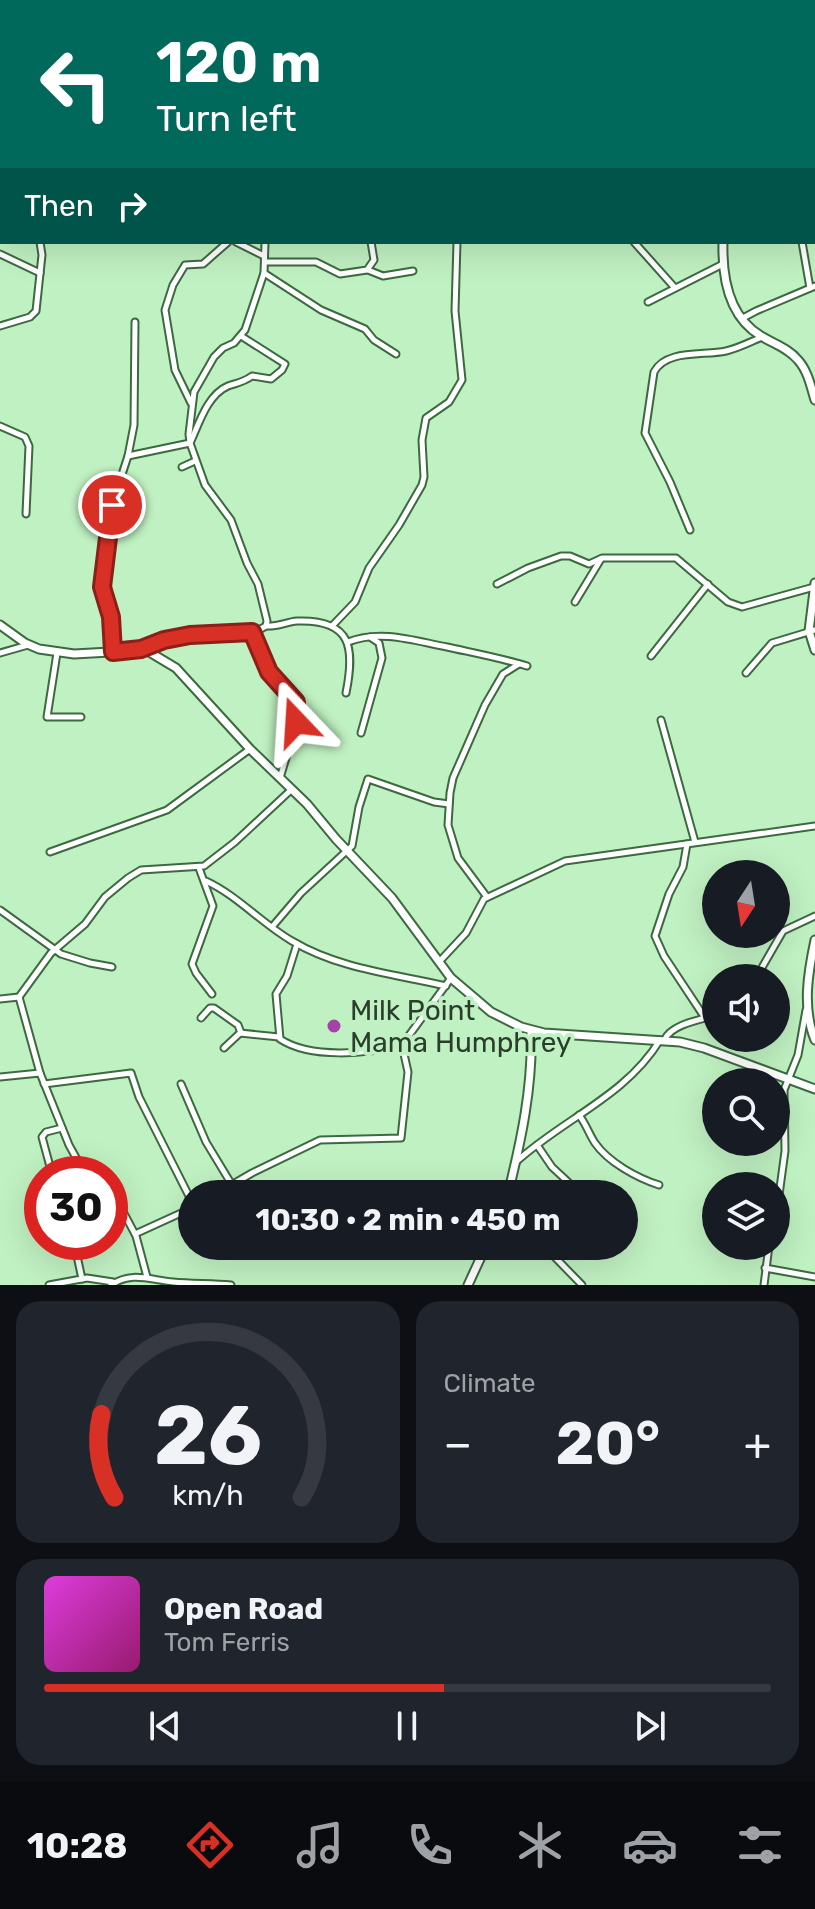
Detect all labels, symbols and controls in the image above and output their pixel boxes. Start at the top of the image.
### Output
text: 120 m [156,30,322,96]
icon: left [24,32,128,136]
text: Turn left [156,97,297,140]
icon: right [110,184,154,228]
text: Then [24,188,94,224]
pin [78,471,146,539]
icon: arrive [90,483,134,527]
position arrow [254,680,338,764]
north arrow [702,860,790,948]
map controls [702,860,790,1260]
button: sound [702,964,790,1052]
place label: Milk Point Mama Humphrey [350,994,571,1059]
marker: Milk Point Mama Humphrey [325,1017,343,1035]
button: search [702,1068,790,1156]
speed limit sign: 30 [24,1156,128,1260]
button: layers [702,1172,790,1260]
text: 10:30 · 2 min · 450 m [256,1202,560,1238]
text: Climate [444,1368,536,1399]
text: 26 [154,1386,262,1485]
text: 20° [556,1408,660,1479]
text: − [444,1418,472,1470]
text: + [744,1418,771,1470]
text: km/h [172,1478,243,1512]
text: Open Road [164,1591,323,1627]
text: Tom Ferris [164,1627,290,1658]
icon: previous [143,1704,187,1748]
icon: pause [385,1704,429,1748]
icon: next [628,1704,672,1748]
icon: directions [182,1817,238,1873]
icon: music [292,1817,348,1873]
icon: phone [402,1817,458,1873]
icon: climate [512,1817,568,1873]
icon: car [622,1817,678,1873]
icon: filters [732,1817,788,1873]
text: 10:28 [27,1824,128,1867]

